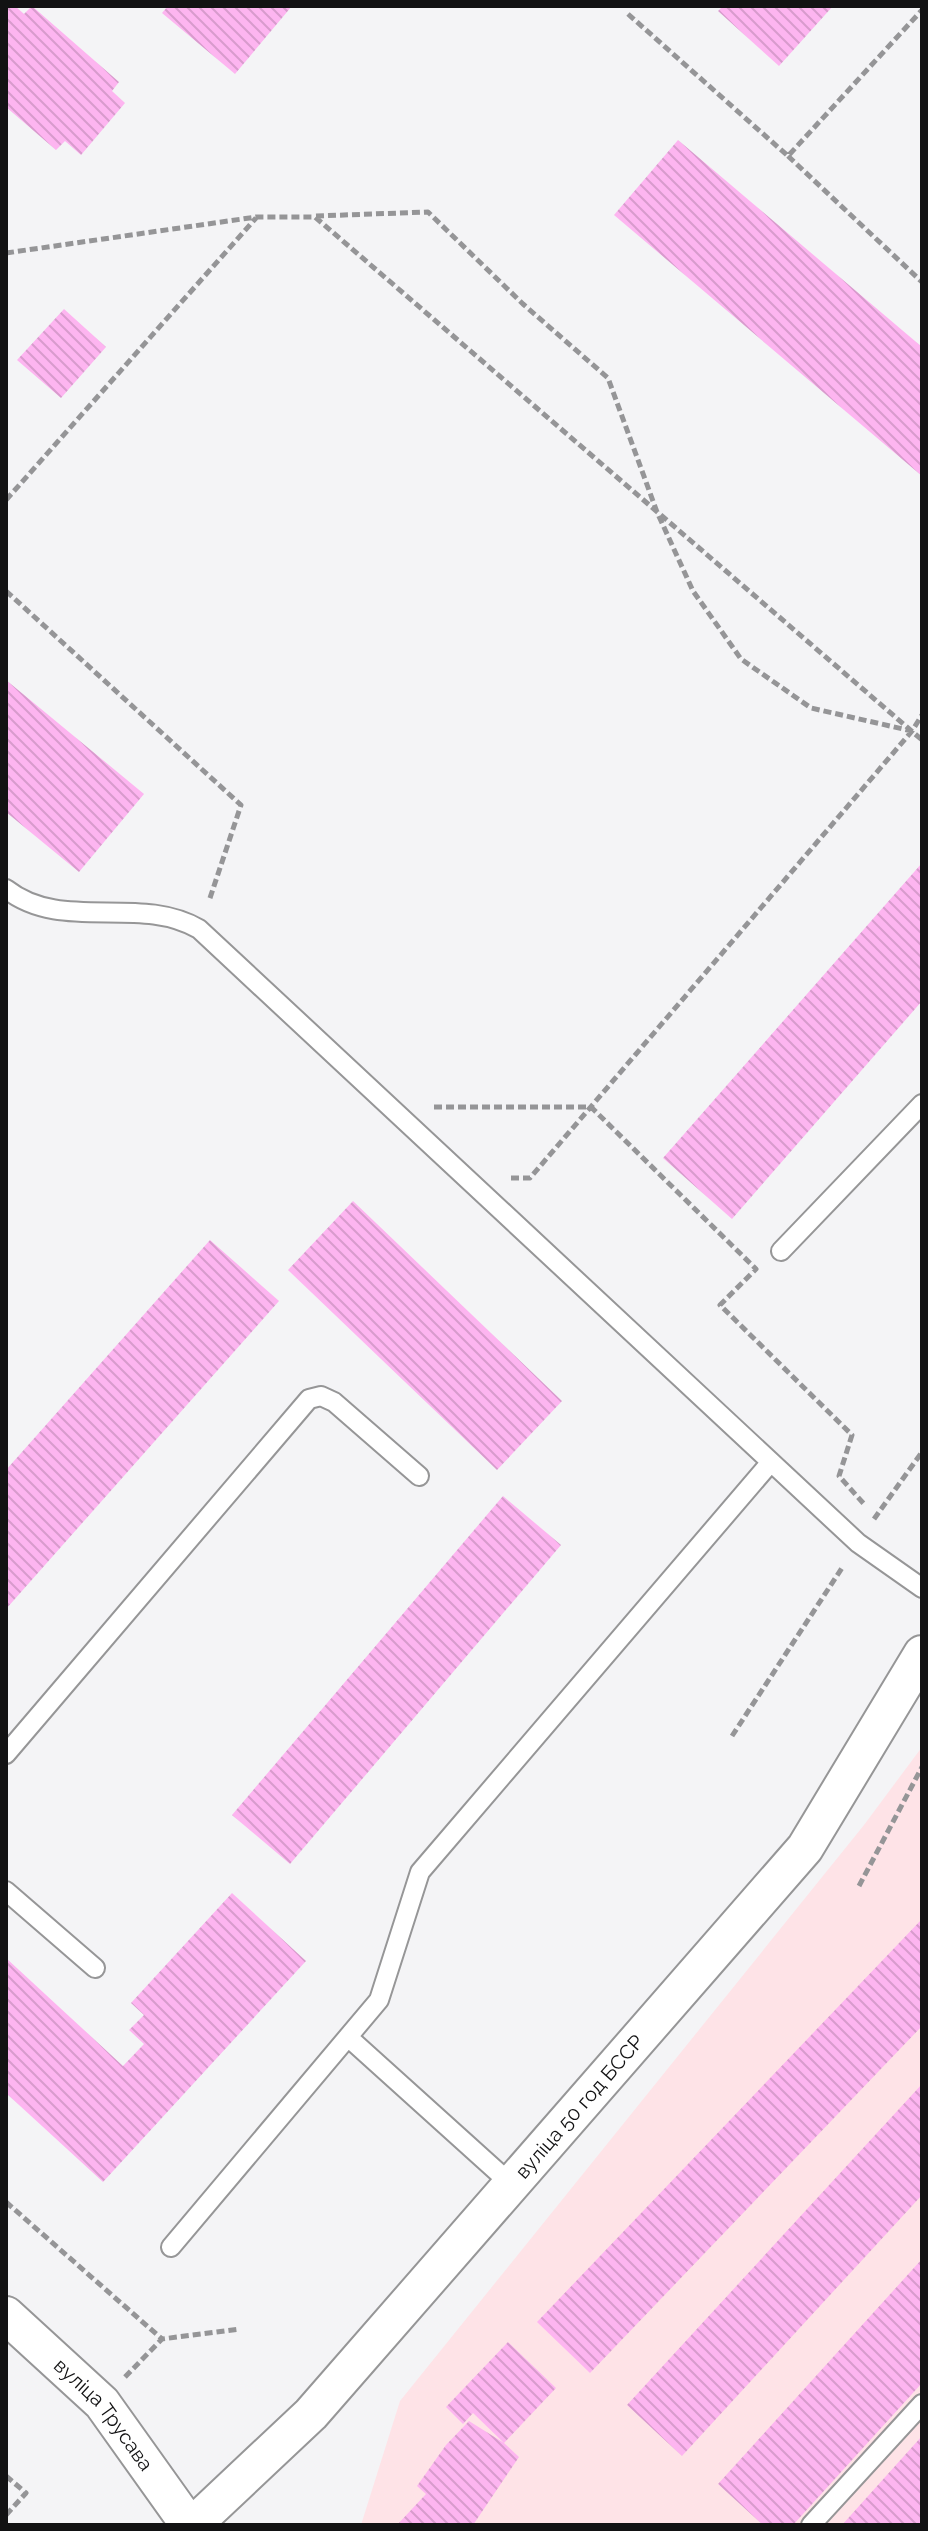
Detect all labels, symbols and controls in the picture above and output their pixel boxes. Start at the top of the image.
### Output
street label: вуліца 50 год БССР [510,2030,648,2183]
street label: вуліца Трусава [49,2353,158,2475]

